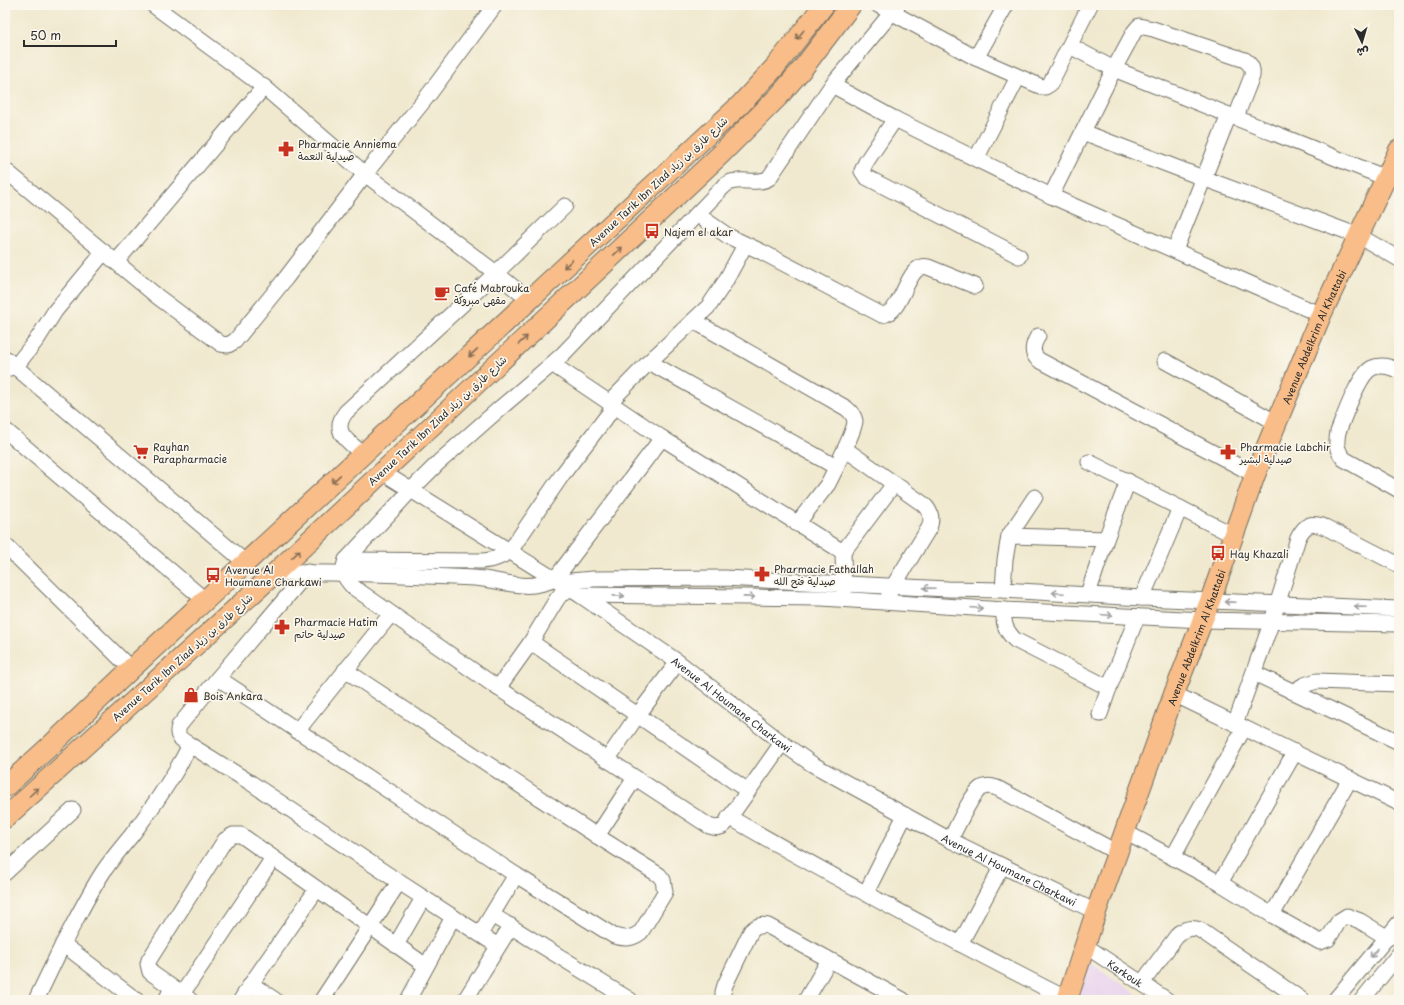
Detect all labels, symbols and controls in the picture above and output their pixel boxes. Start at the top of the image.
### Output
scale bar [24,22,116,48]
north arrow [1342,22,1382,62]
text: 50 m [30,26,61,44]
one-way arrow [795,30,804,41]
text: ش [1356,43,1370,61]
street label: Avenue Tarik Ibn Ziad شارع طارق بن زياد [585,112,731,250]
place label: Pharmacie Anniema صيدلية النعمة [298,136,397,163]
pharmacy icon: Pharmacie Anniema صيدلية النعمة [277,140,295,158]
bus stop icon: Najem el akar [643,222,661,240]
place label: Najem el akar [664,224,733,239]
one-way arrow [613,246,623,255]
one-way arrow [563,259,573,269]
street label: Avenue Abdelkrim Al Khattabi [1278,267,1349,406]
place label: Café Mabrouka مقهى مبروكة [454,280,529,308]
cafe icon: Café Mabrouka مقهى مبروكة [433,284,451,302]
one-way arrow [518,335,528,345]
one-way arrow [468,348,478,357]
street label: Avenue Tarik Ibn Ziad شارع طارق بن زياد [364,351,510,489]
place label: Rayhan Parapharmacie [153,439,227,466]
place label: Pharmacie Labchir صيدلية لبشير [1239,439,1331,466]
supermarket icon: Rayhan Parapharmacie [132,443,150,461]
pharmacy icon: Pharmacie Labchir صيدلية لبشير [1219,443,1237,461]
one-way arrow [331,474,341,484]
bus stop icon: Hay Khazali [1209,544,1227,562]
place label: Hay Khazali [1230,546,1289,562]
one-way arrow [291,549,301,558]
place label: Pharmacie Fathallah صيدلية فتح الله [774,561,874,589]
place label: Avenue Al Houmane Charkawi [225,562,322,589]
pharmacy icon: Pharmacie Fathallah صيدلية فتح الله [753,565,771,583]
bus stop icon: Avenue Al Houmane Charkawi [204,566,222,584]
street label: Avenue Abdelkrim Al Khattabi [1163,567,1228,707]
one-way arrow [922,584,935,592]
one-way arrow [1052,589,1065,597]
street label: Avenue Tarik Ibn Ziad شارع طارق بن زياد [108,590,256,725]
one-way arrow [612,592,625,600]
one-way arrow [742,594,755,601]
one-way arrow [1224,598,1237,606]
one-way arrow [1354,603,1367,611]
one-way arrow [970,605,983,612]
one-way arrow [1100,611,1113,619]
place label: Pharmacie Hatim صيدلية حاتم [294,614,378,642]
pharmacy icon: Pharmacie Hatim صيدلية حاتم [273,618,291,636]
street label: Avenue Al Houmane Charkawi [669,652,795,755]
shop icon: Bois Ankara [182,686,200,704]
place label: Bois Ankara [203,688,264,703]
one-way arrow [29,787,39,796]
street label: Avenue Al Houmane Charkawi [939,830,1079,909]
one-way arrow [1370,948,1379,959]
street label: Karkouk [1105,955,1147,990]

